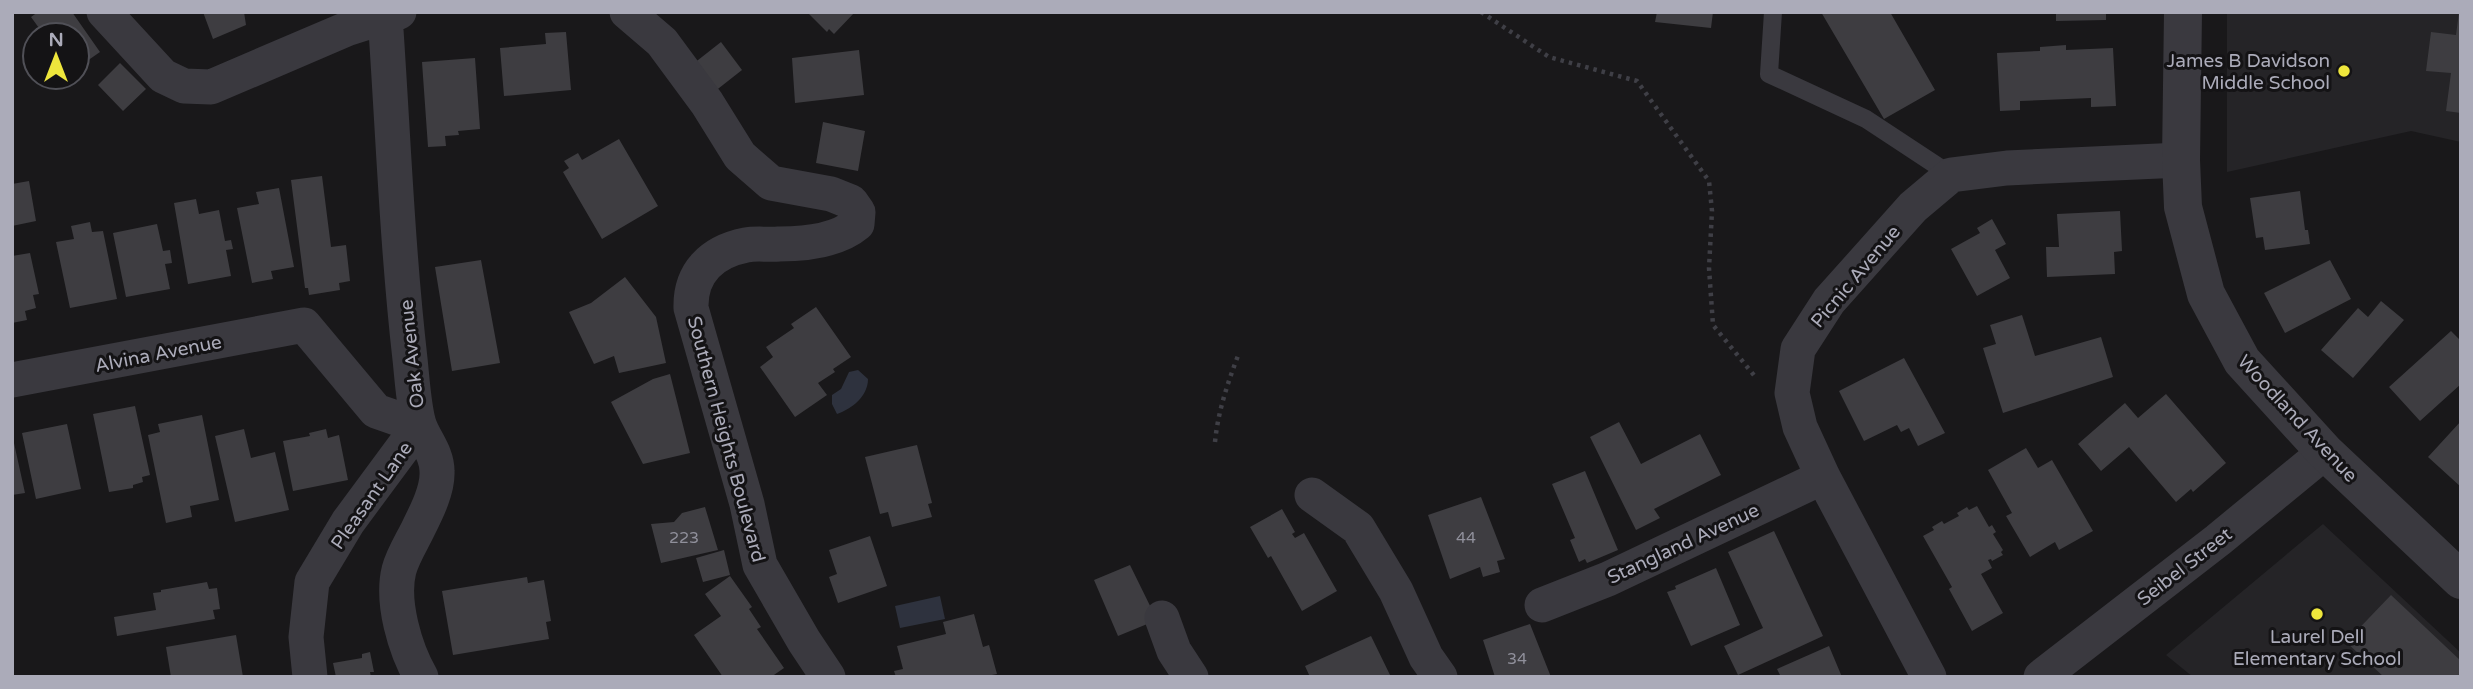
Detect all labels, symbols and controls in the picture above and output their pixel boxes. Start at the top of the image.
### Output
north arrow [21,21,91,91]
text: N [48,29,64,51]
place label: James B Davidson Middle School [2166,50,2330,94]
marker: James B Davidson Middle School [2336,63,2352,79]
street label: Picnic Avenue [1807,221,1905,332]
street label: Oak Avenue [395,298,429,409]
street label: Southern Heights Boulevard [683,314,769,565]
street label: Alvina Avenue [93,331,224,377]
street label: Woodland Avenue [2233,351,2362,487]
street label: Pleasant Lane [327,438,417,554]
street label: Stangland Avenue [1604,499,1763,589]
street label: Seibel Street [2133,523,2236,611]
house number: 223 [669,528,699,548]
house number: 44 [1456,528,1476,548]
marker: Laurel Dell Elementary School [2309,606,2325,622]
place label: Laurel Dell Elementary School [2233,626,2401,670]
house number: 34 [1507,649,1527,669]

